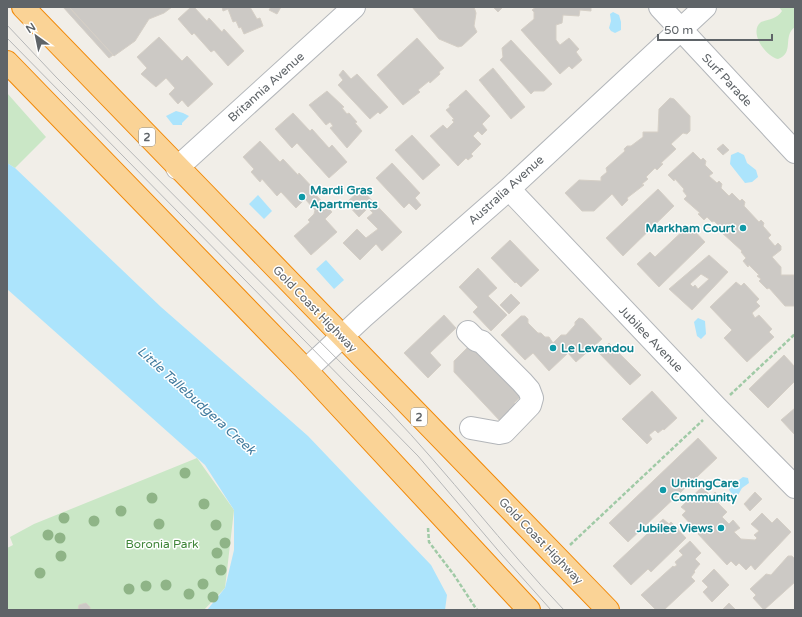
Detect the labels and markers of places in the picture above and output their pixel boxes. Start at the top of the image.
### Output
place label: Mardi Gras Apartments [310,183,378,212]
marker: Mardi Gras Apartments [297,192,307,202]
place label: Markham Court [645,221,735,235]
marker: Markham Court [738,223,748,233]
place label: Le Levandou [561,341,634,355]
marker: Le Levandou [548,343,558,353]
place label: UnitingCare Community [671,476,739,505]
marker: UnitingCare Community [658,485,668,495]
place label: Jubilee Views [636,521,713,535]
marker: Jubilee Views [716,523,726,533]

